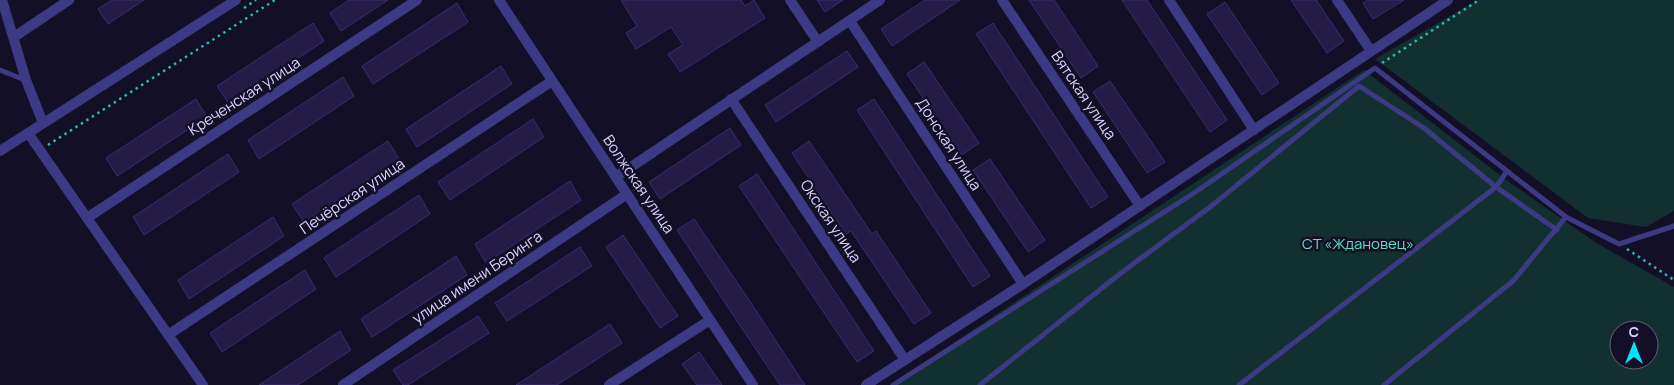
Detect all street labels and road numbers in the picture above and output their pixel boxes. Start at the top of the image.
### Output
street label: Вятская улица [1047,47,1121,143]
street label: Креченская улица [184,52,304,140]
street label: Донская улица [911,94,987,194]
street label: Волжская улица [598,131,680,237]
street label: Печёрская улица [295,153,409,239]
street label: Окская улица [795,175,867,267]
street label: улица имени Беринга [408,226,546,328]

